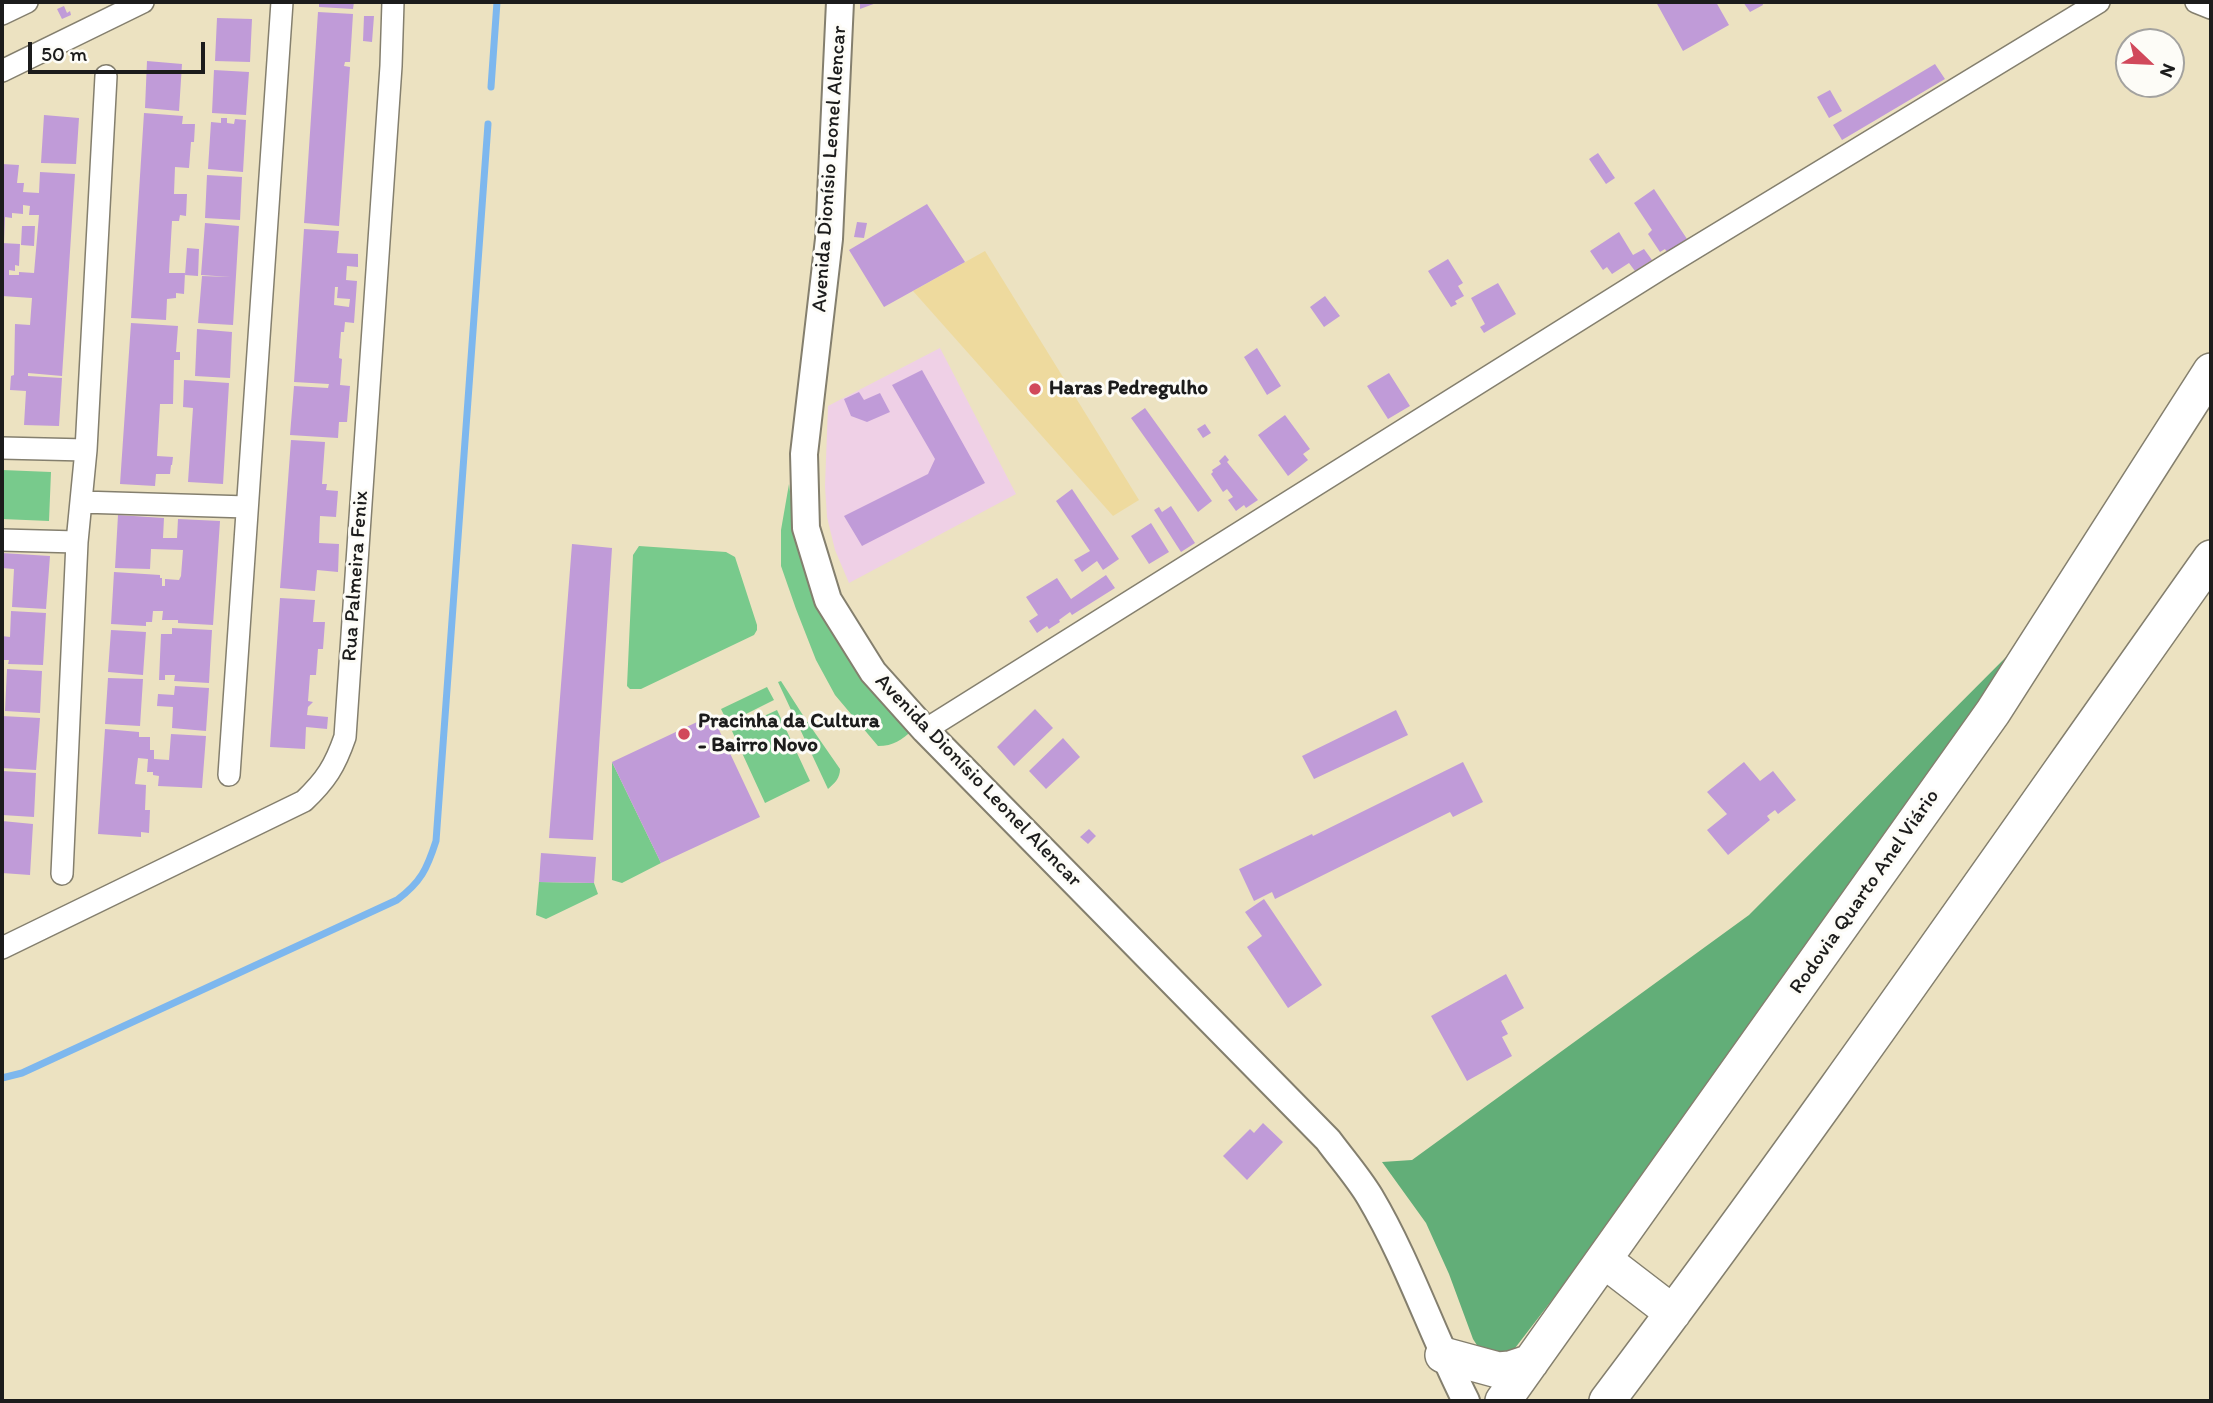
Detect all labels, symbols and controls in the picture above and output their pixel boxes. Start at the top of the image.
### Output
street label: Avenida Dionísio Leonel Alencar [807,25,853,313]
scale bar [32,28,208,72]
north arrow [2115,28,2185,98]
text: 50 m [41,41,87,66]
text: N [2155,60,2181,81]
place label: Haras Pedregulho [1049,376,1208,402]
marker: Haras Pedregulho [1027,381,1043,397]
street label: Rua Palmeira Fenix [337,490,375,662]
street label: Avenida Dionísio Leonel Alencar [869,669,1087,893]
place label: Pracinha da Cultura - Bairro Novo [698,709,880,759]
marker: Pracinha da Cultura - Bairro Novo [676,726,692,742]
street label: Rodovia Quarto Anel Viário [1785,785,1945,999]

